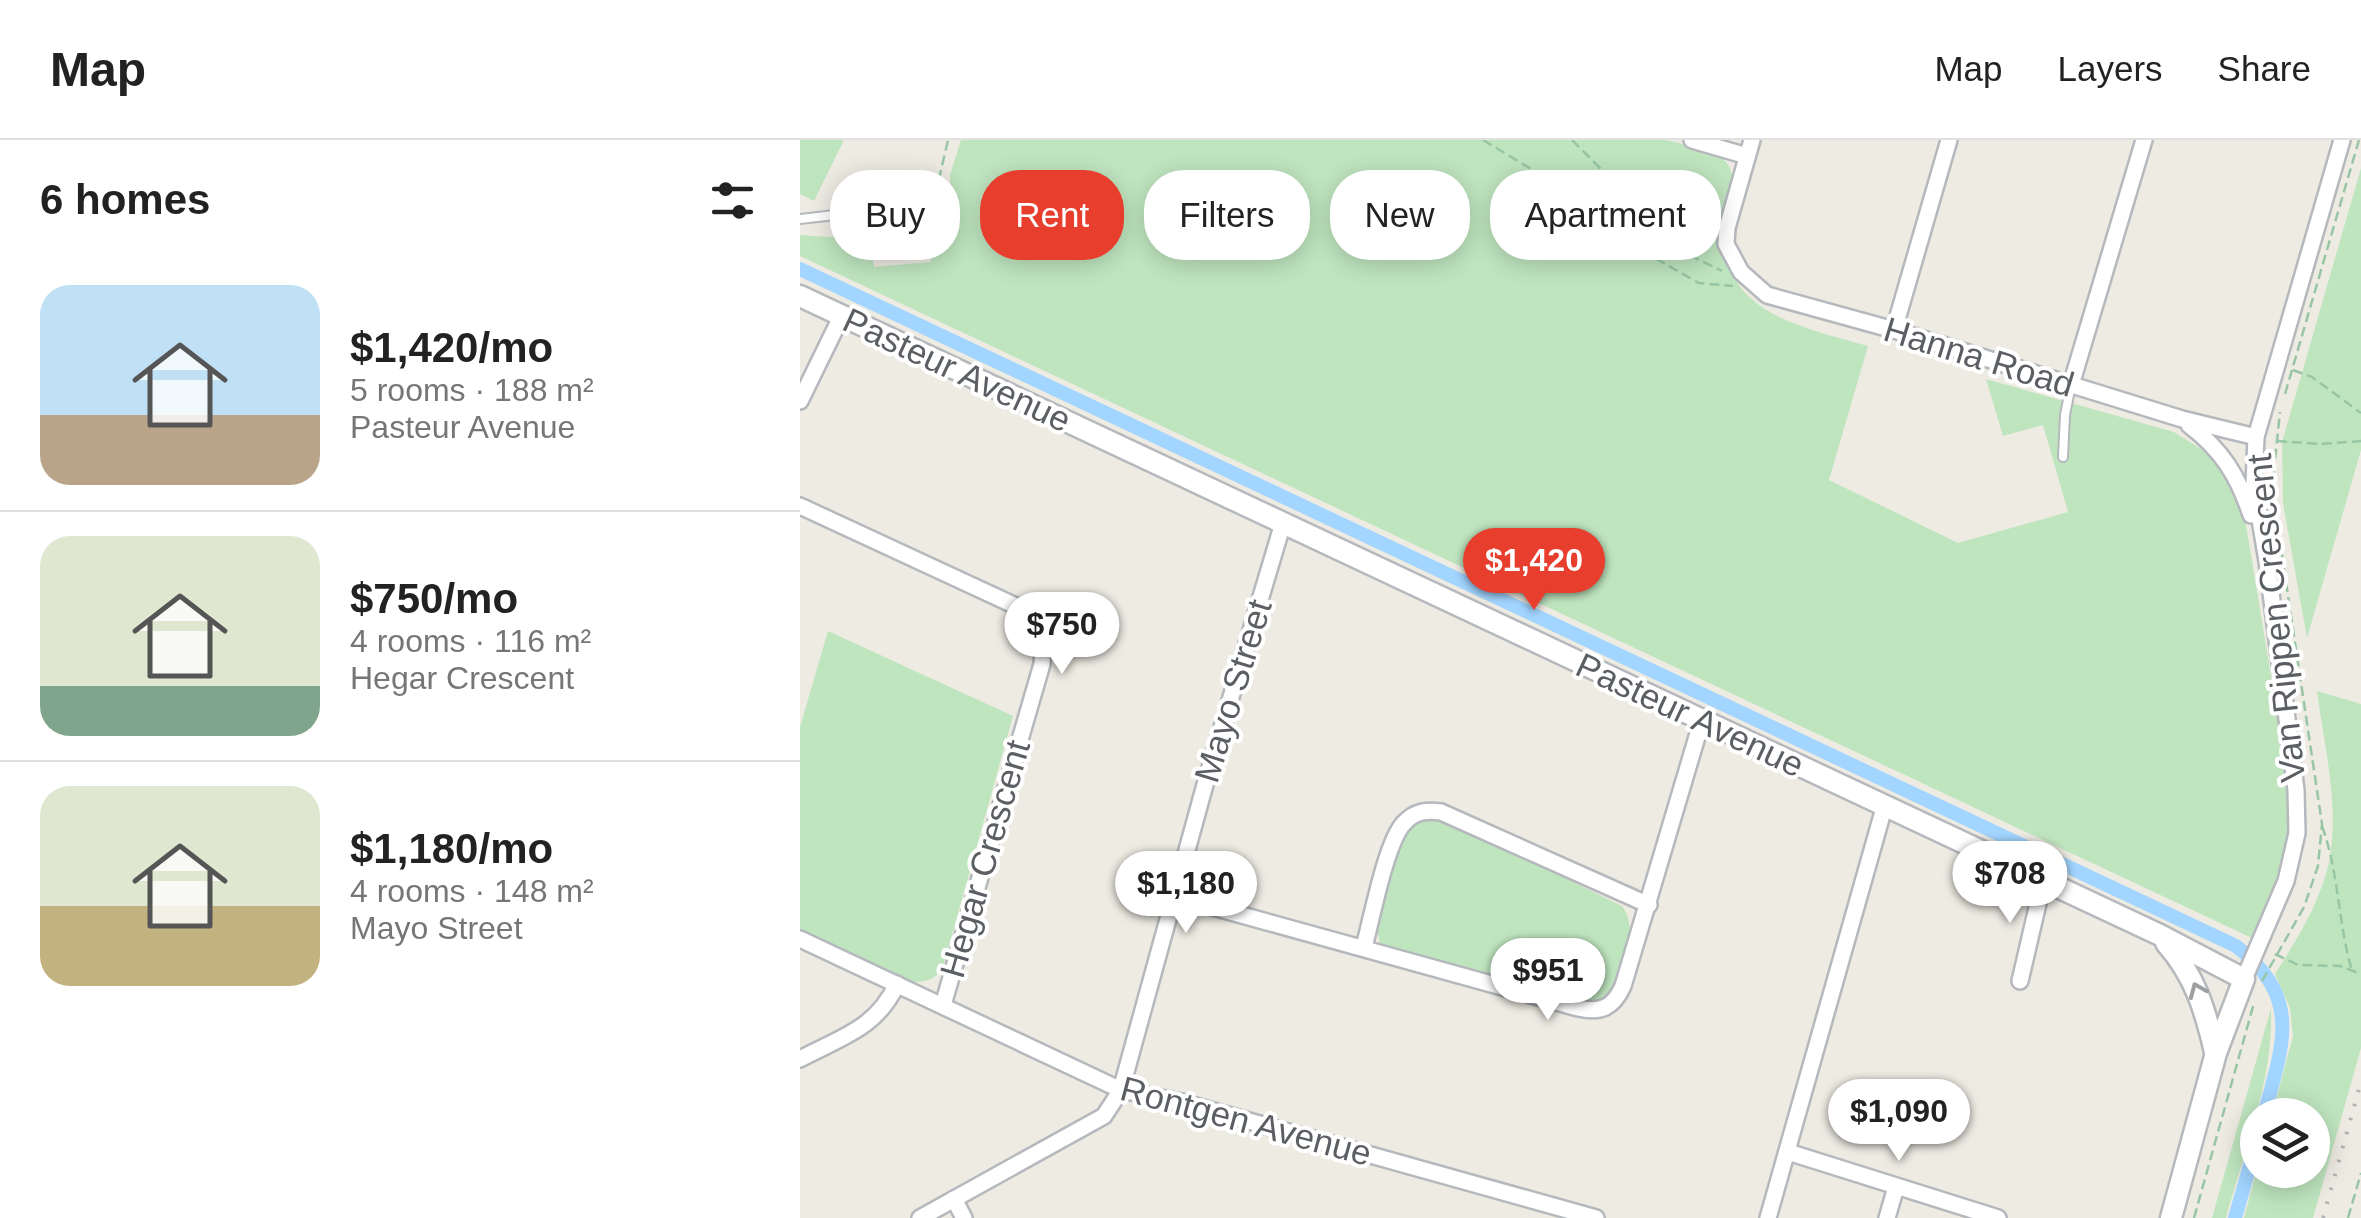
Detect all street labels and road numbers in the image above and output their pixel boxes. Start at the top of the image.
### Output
street label: Pasteur Avenue [837,300,1077,439]
street label: Hanna Road [1879,309,2079,404]
street label: Van Rippen Crescent [2239,452,2312,784]
street label: Mayo Street [1186,595,1279,787]
street label: Pasteur Avenue [1570,645,1810,784]
street label: Hegar Crescent [932,735,1037,982]
street label: Rontgen Avenue [1116,1068,1376,1173]

